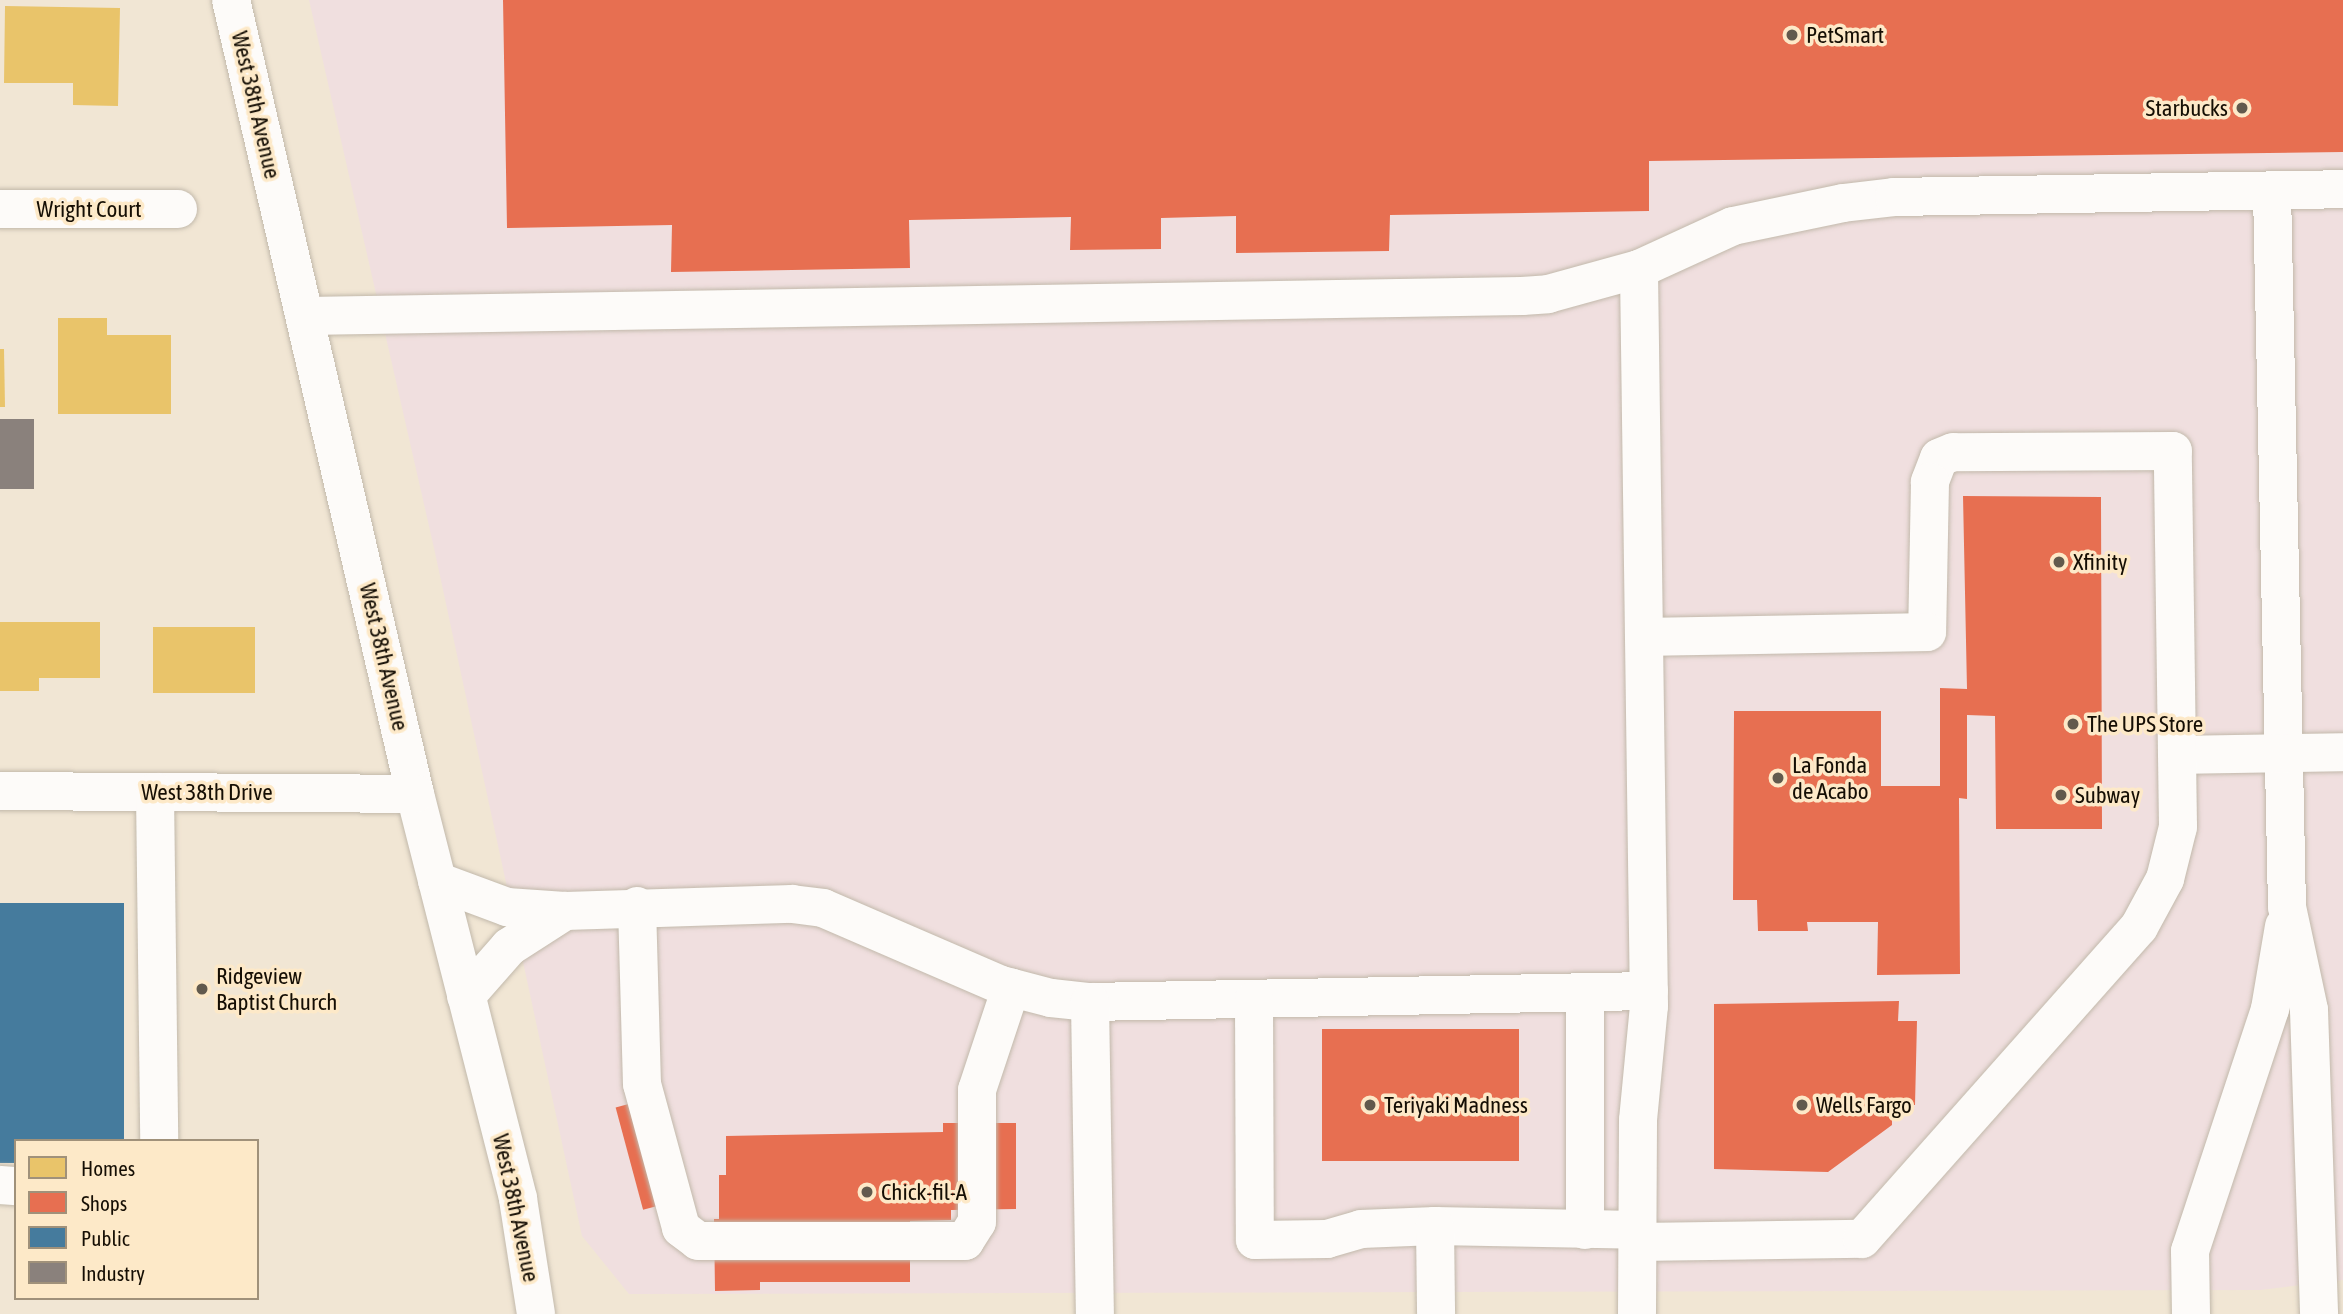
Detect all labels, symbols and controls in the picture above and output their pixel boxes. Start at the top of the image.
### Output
place label: PetSmart [1806,21,1884,49]
marker: PetSmart [1784,27,1800,43]
street label: West 38th Avenue [226,29,286,181]
place label: Starbucks [2145,94,2228,122]
marker: Starbucks [2234,100,2250,116]
street label: Wright Court [36,195,142,223]
place label: Xfinity [2073,548,2128,576]
marker: Xfinity [2051,554,2067,570]
street label: West 38th Avenue [354,581,414,733]
place label: The UPS Store [2087,710,2203,738]
marker: The UPS Store [2065,716,2081,732]
place label: La Fonda de Acabo [1792,751,1869,805]
marker: La Fonda de Acabo [1770,770,1786,786]
street label: West 38th Drive [141,778,273,806]
place label: Subway [2075,781,2140,809]
marker: Subway [2053,787,2069,803]
place label: Ridgeview Baptist Church [216,962,337,1016]
marker: Ridgeview Baptist Church [194,981,210,997]
place label: Teriyaki Madness [1384,1091,1528,1119]
place label: Wells Fargo [1816,1091,1912,1119]
marker: Teriyaki Madness [1362,1097,1378,1113]
marker: Wells Fargo [1794,1097,1810,1113]
street label: West 38th Avenue [487,1132,545,1284]
legend [14,1139,259,1300]
text: Homes [81,1156,135,1180]
place label: Chick-fil-A [881,1178,967,1206]
marker: Chick-fil-A [859,1184,875,1200]
text: Shops [81,1191,127,1215]
text: Public [81,1226,130,1250]
text: Industry [81,1261,145,1285]

